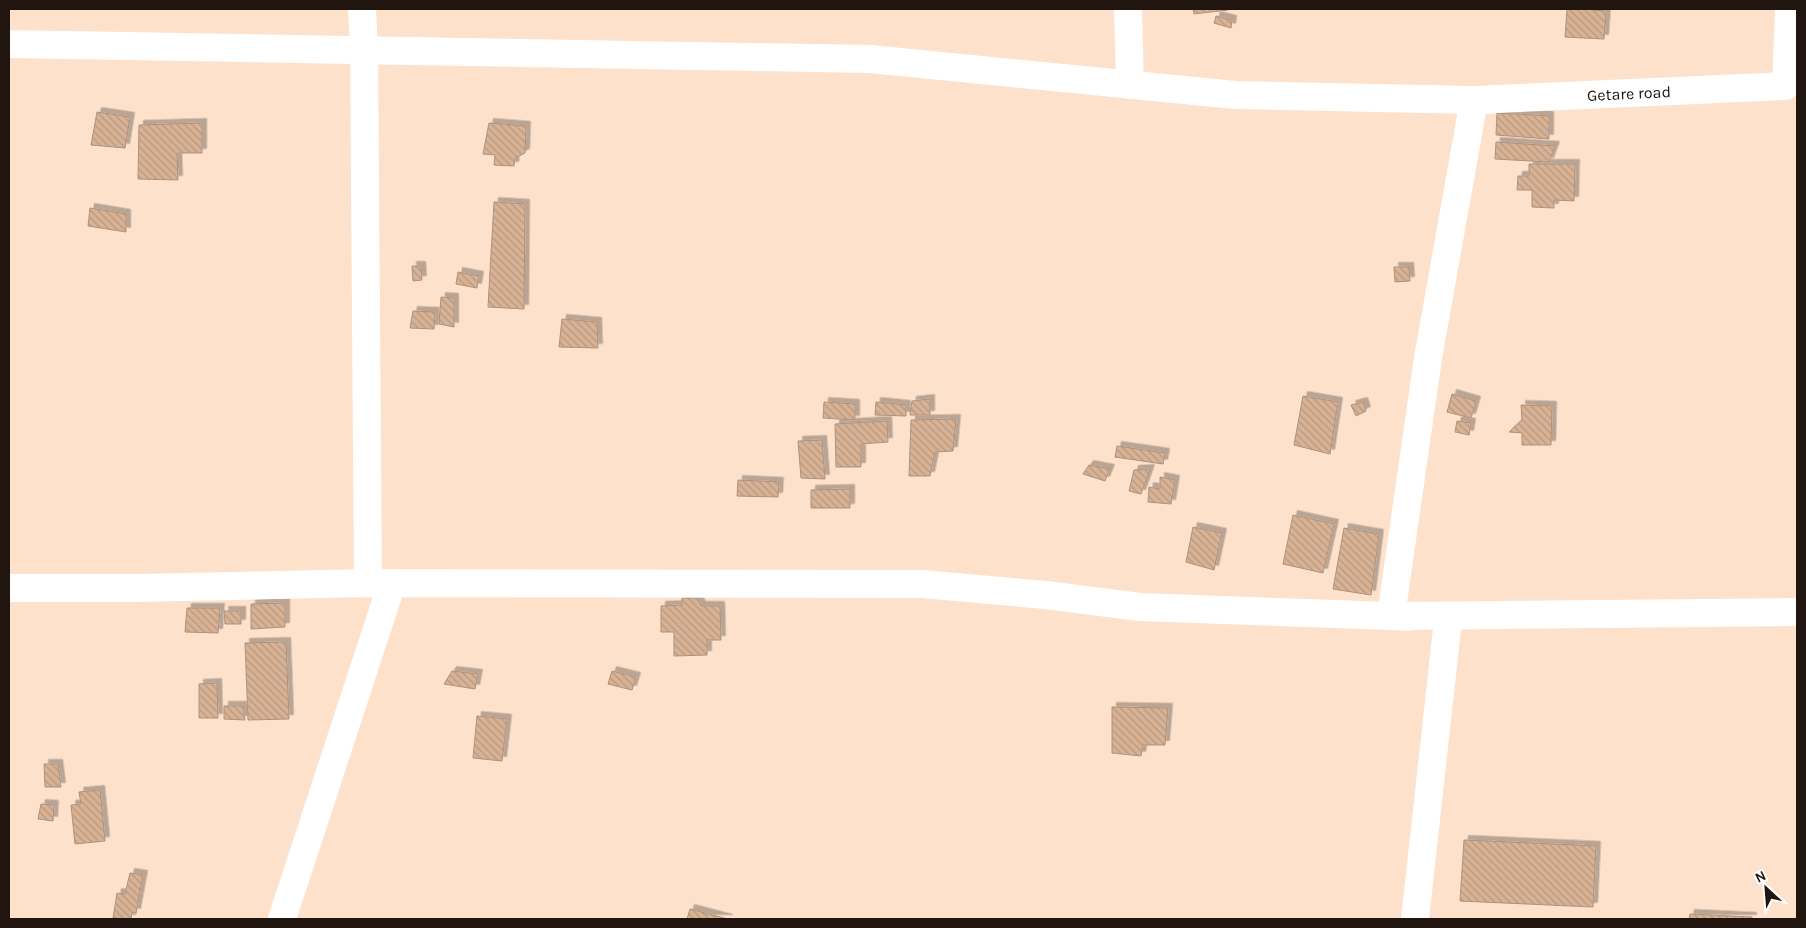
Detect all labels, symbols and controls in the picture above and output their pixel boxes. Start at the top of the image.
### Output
street label: Getare road [1587,82,1671,105]
north arrow [1741,863,1791,913]
text: N [1752,867,1769,887]

